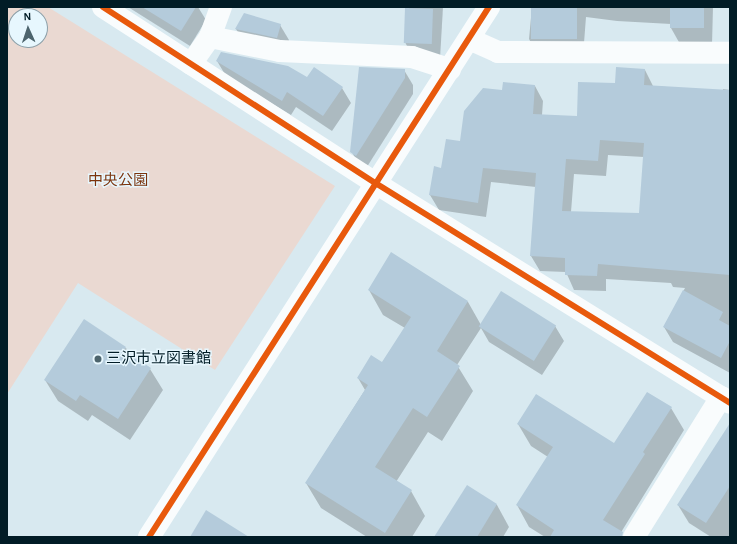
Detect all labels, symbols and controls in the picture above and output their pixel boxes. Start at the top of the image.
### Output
north arrow [8,8,48,48]
text: N [23,11,32,22]
park label: 中央公園 [88,172,148,190]
place label: 三沢市立図書館 [106,350,211,368]
marker: 三沢市立図書館 [93,354,103,364]

